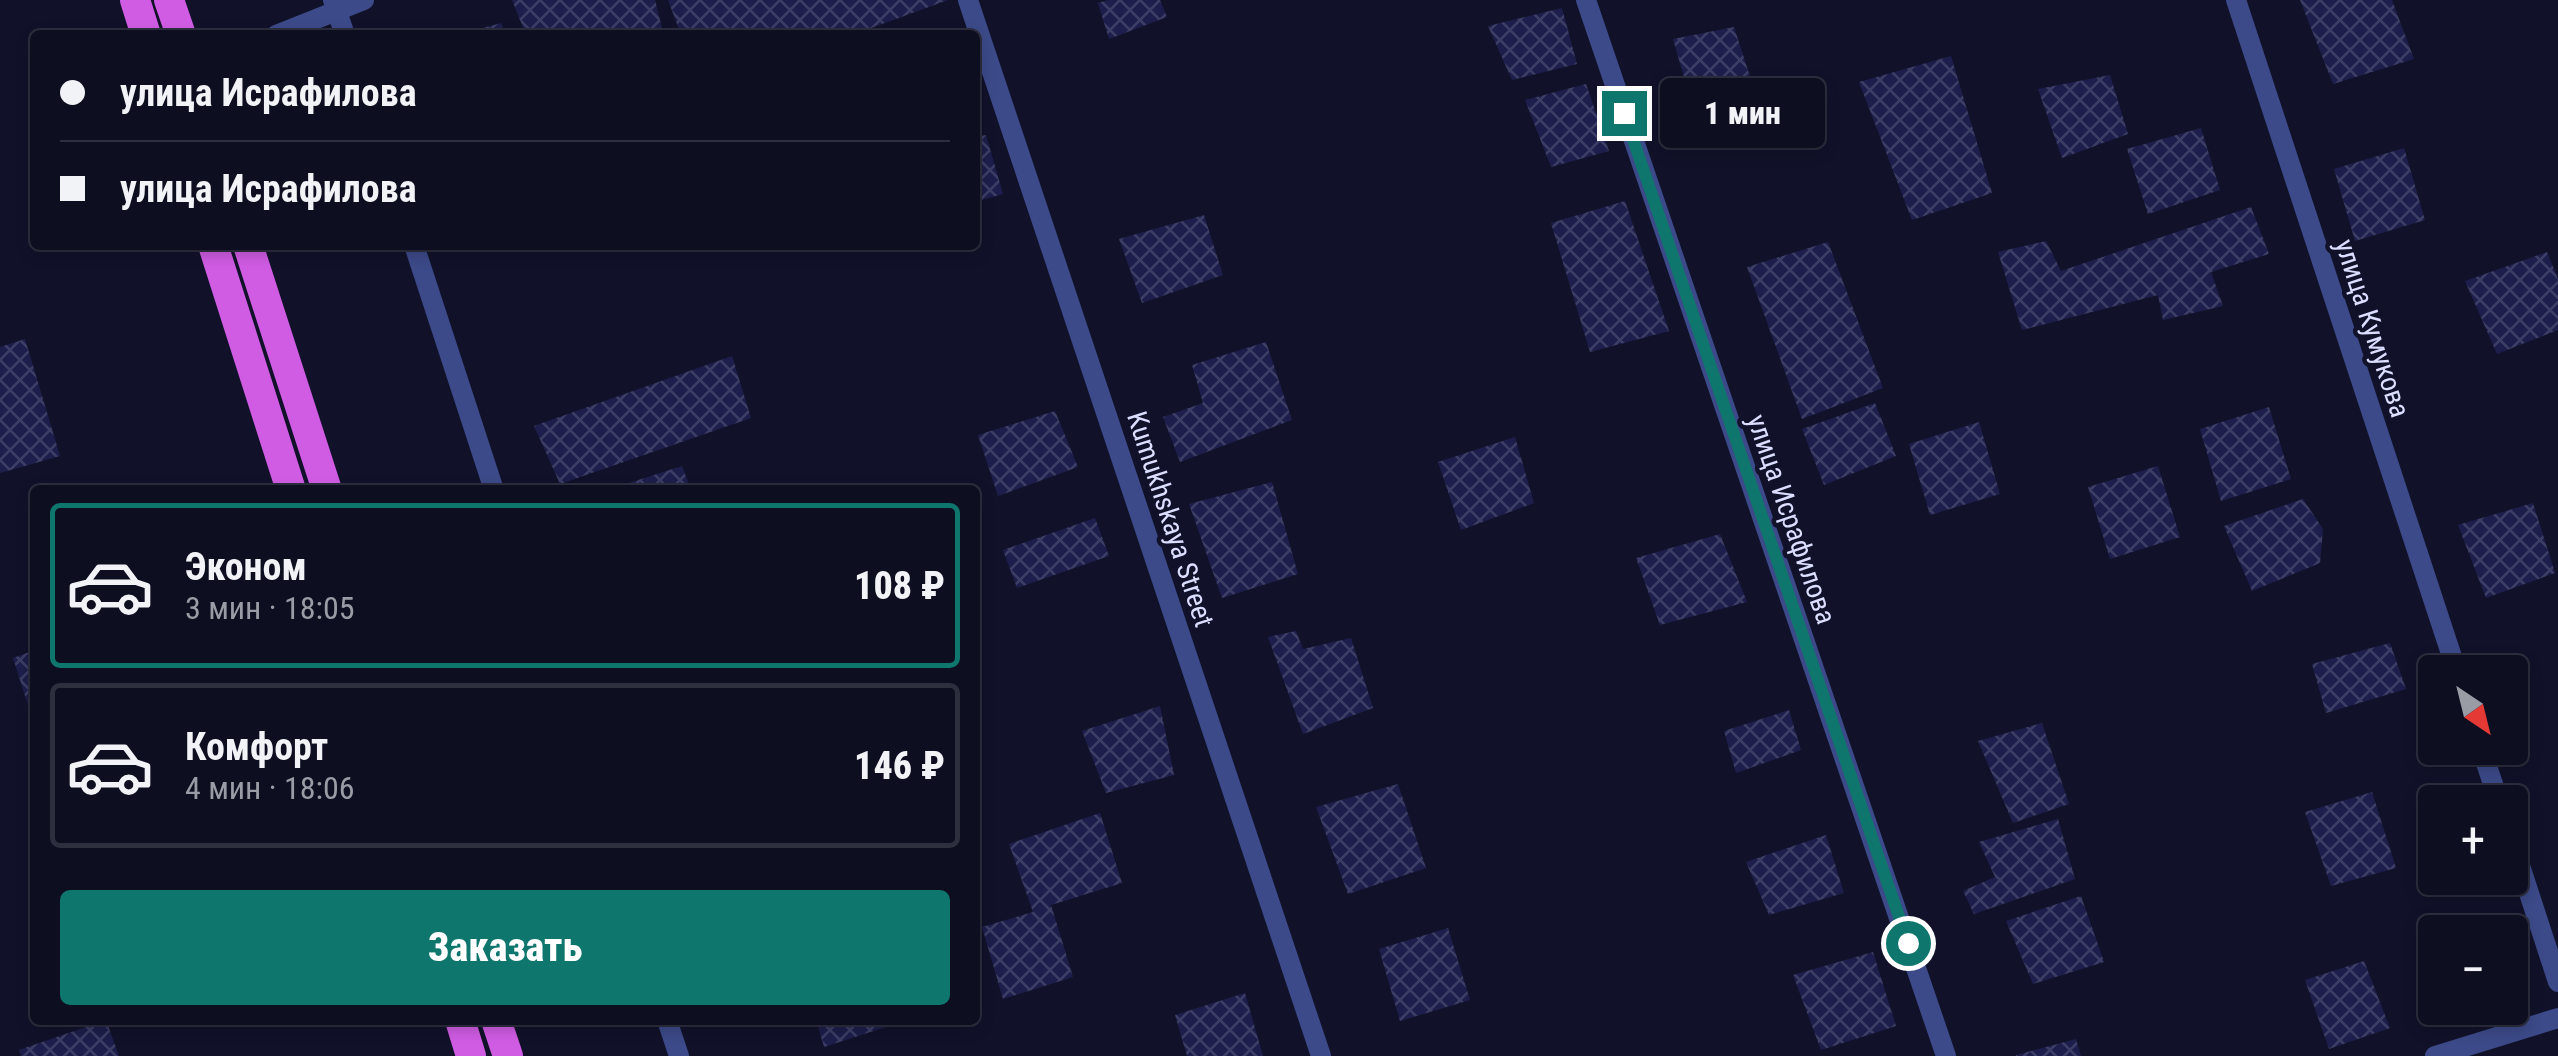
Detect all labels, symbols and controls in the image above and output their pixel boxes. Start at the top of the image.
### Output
text: улица Исрафилова [120,71,417,115]
callout: 1 мин [1659,78,1824,148]
route end [1602,91,1647,136]
text: 1 мин [1704,94,1781,132]
text: улица Исрафилова [120,167,417,211]
street label: улица Кумукова [2328,235,2417,421]
street label: Kumukhskaya Street [1120,407,1221,631]
street label: улица Исрафилова [1740,410,1843,628]
icon: car [65,541,155,631]
text: Эконом [185,545,307,589]
text: 108 ₽ [854,564,945,608]
text: 3 мин · 18:05 [185,589,355,627]
north arrow [2418,655,2528,765]
map controls [2418,655,2528,1025]
icon: car [65,721,155,811]
text: Комфорт [185,725,328,769]
text: 146 ₽ [854,744,945,788]
text: 4 мин · 18:06 [185,769,355,807]
button: + [2418,785,2528,895]
button: Заказать [60,890,950,1005]
button: − [2418,915,2528,1025]
route start [1886,921,1931,966]

